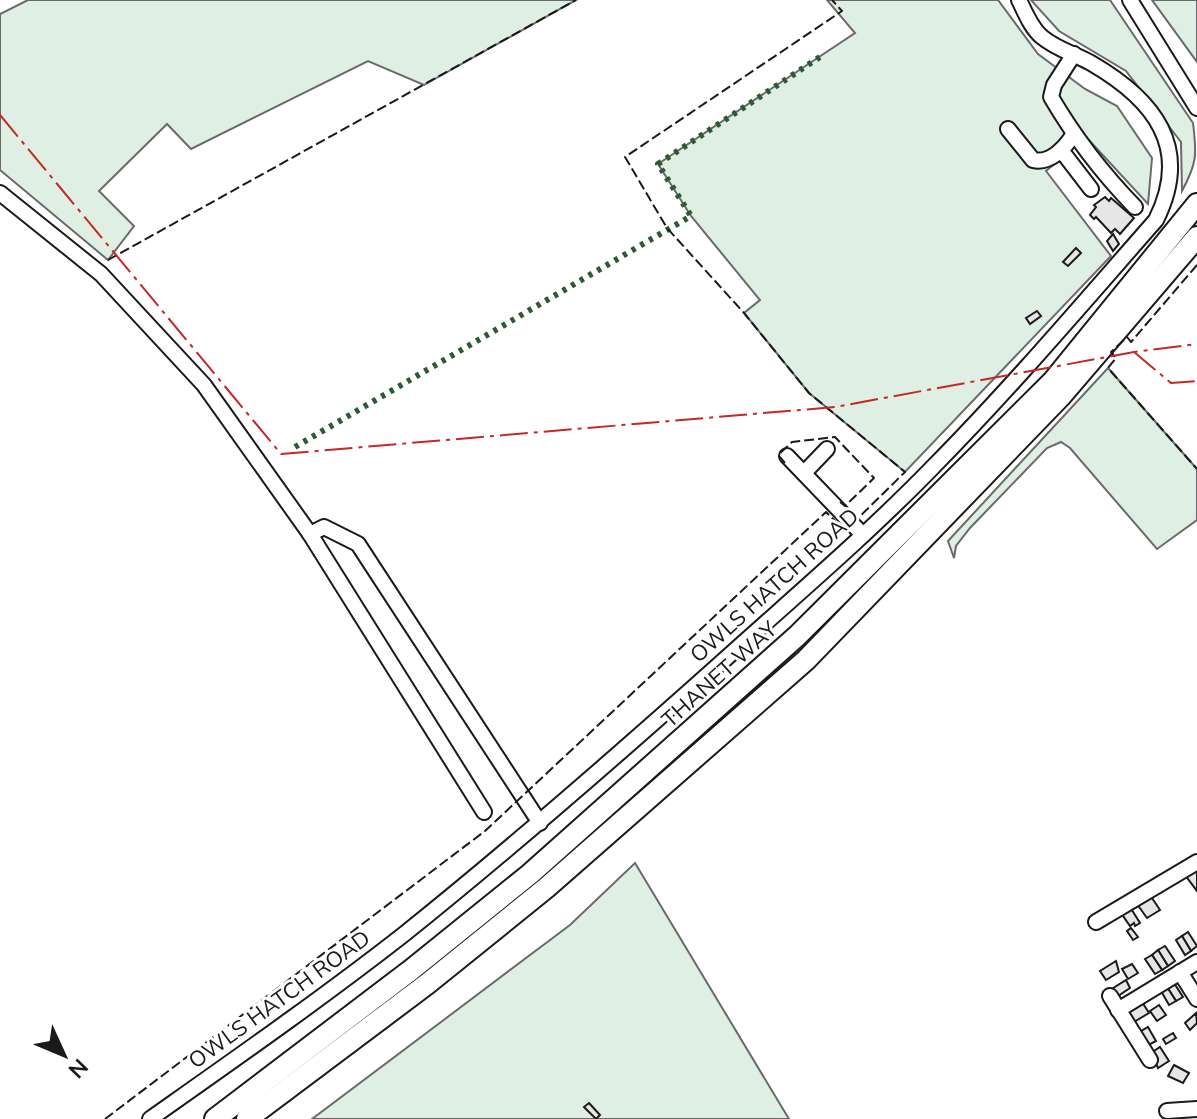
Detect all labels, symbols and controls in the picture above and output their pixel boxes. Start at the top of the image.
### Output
street label: OWLS HATCH ROAD [684,502,864,668]
street label: THANET WAY [655,614,783,733]
street label: OWLS HATCH ROAD [183,924,375,1074]
north arrow [24,1015,104,1095]
text: N [63,1053,94,1085]

